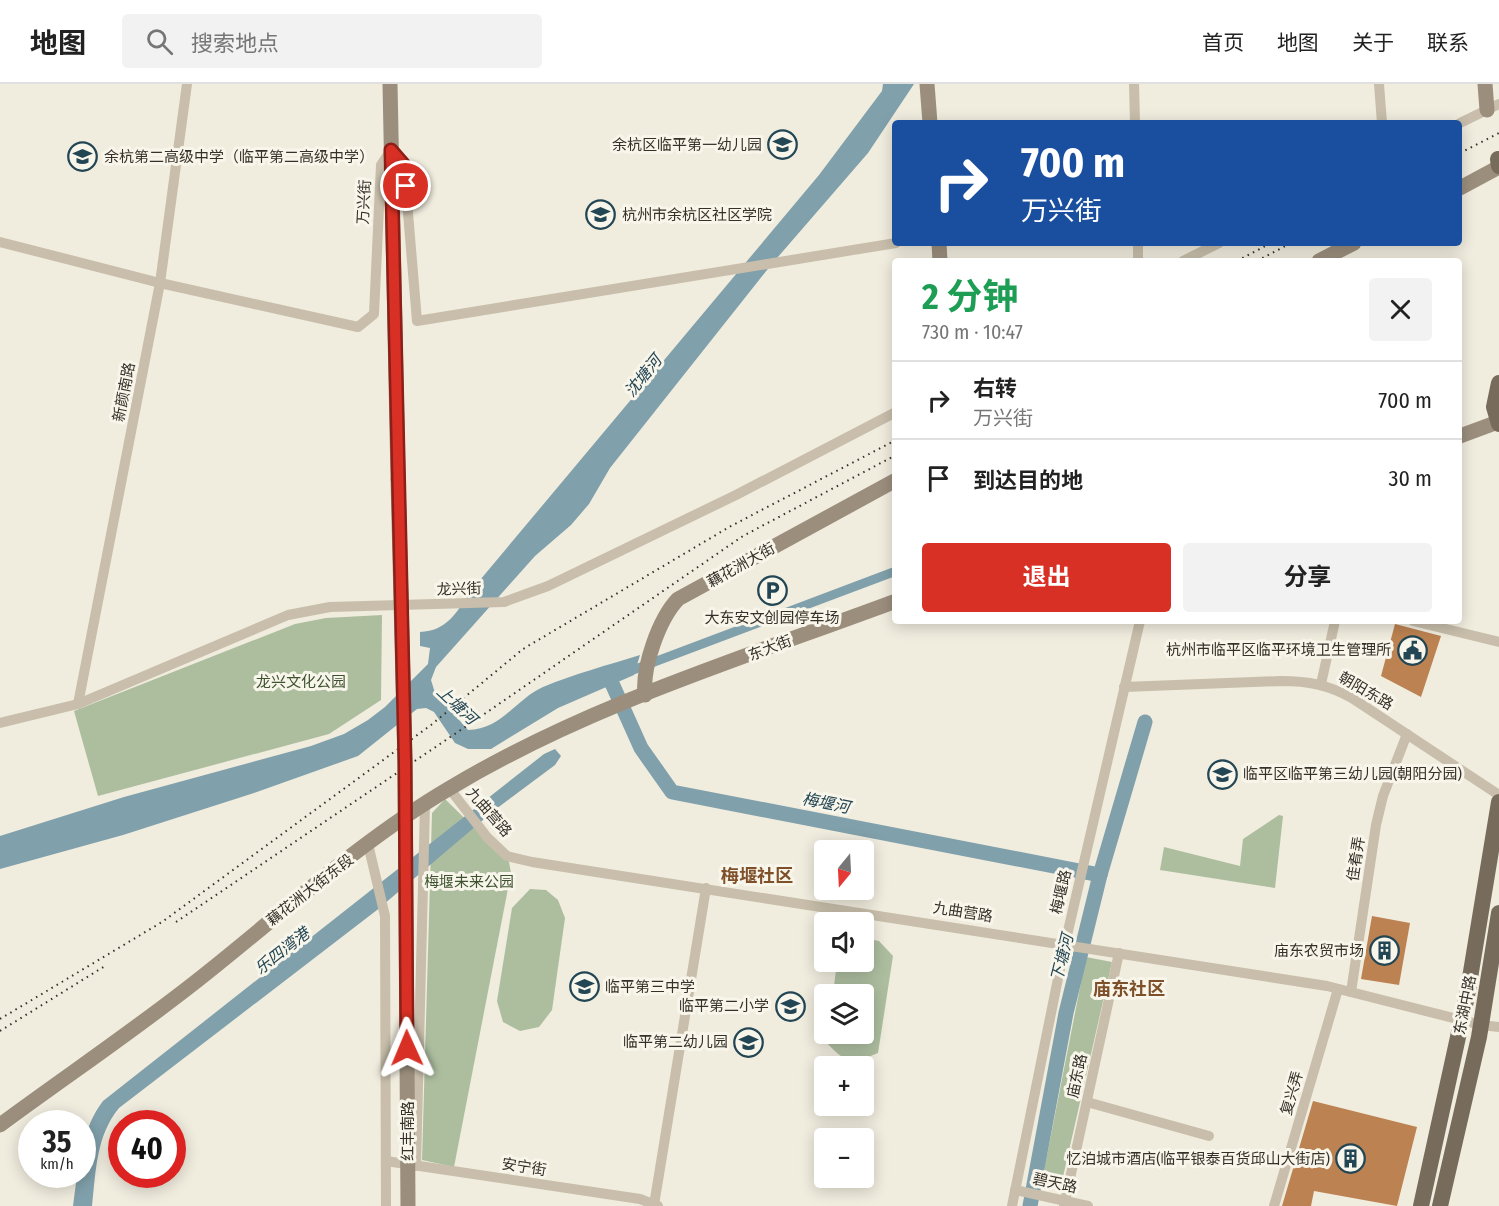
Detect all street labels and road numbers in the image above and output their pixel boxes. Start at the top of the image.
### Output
street label: 万兴街 [354,179,374,225]
street label: 新颜南路 [109,361,139,423]
street label: 藕花洲大街 [704,539,778,591]
street label: 龙兴街 [436,579,482,599]
street label: 东大街 [746,632,794,664]
street label: 朝阳东路 [1336,668,1396,714]
street label: 九曲营路 [463,783,515,841]
street label: 佳肴弄 [1344,835,1368,883]
street label: 藕花洲大街东段 [263,851,357,929]
street label: 梅堰路 [1047,868,1075,916]
street label: 九曲营路 [932,898,994,926]
street label: 东湖中路 [1450,974,1480,1036]
street label: 庙东路 [1064,1052,1090,1100]
street label: 复兴弄 [1277,1069,1307,1117]
street label: 红丰南路 [399,1101,417,1161]
street label: 安宁街 [500,1155,548,1179]
street label: 碧天路 [1031,1170,1079,1196]

